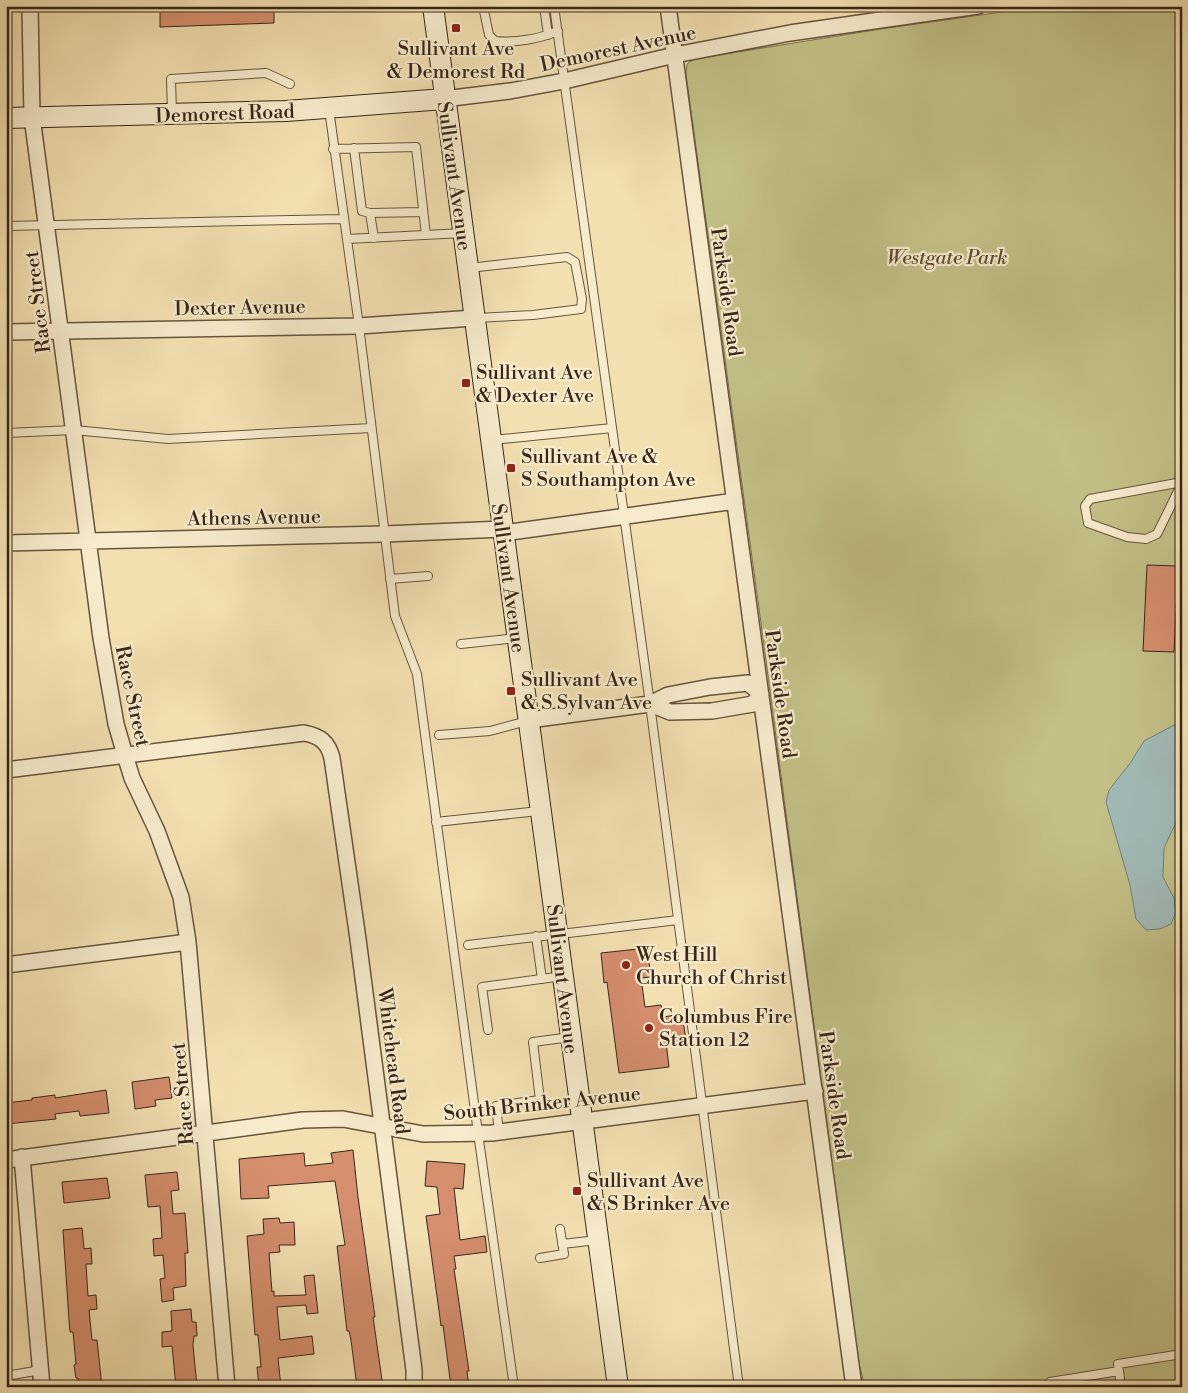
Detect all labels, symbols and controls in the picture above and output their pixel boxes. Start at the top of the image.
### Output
street label: Demorest Avenue [538,21,699,78]
marker: Sullivant Ave & Demorest Rd [450,22,462,34]
place label: Sullivant Ave & Demorest Rd [387,37,526,85]
street label: Demorest Road [155,100,296,129]
street label: Sullivant Avenue [431,100,476,252]
street label: Parkside Road [704,226,747,359]
park label: Westgate Park [887,246,1007,271]
street label: Race Street [20,249,57,354]
street label: Dexter Avenue [174,295,306,322]
place label: Sullivant Ave & Dexter Ave [476,361,594,409]
marker: Sullivant Ave & Dexter Ave [460,377,472,389]
place label: Sullivant Ave & S Southampton Ave [521,445,696,493]
marker: Sullivant Ave & S Southampton Ave [505,462,517,474]
street label: Sullivant Avenue [485,502,530,654]
street label: Athens Avenue [186,505,321,532]
street label: Parkside Road [758,628,801,761]
street label: Race Street [109,643,154,749]
place label: Sullivant Ave & S Sylvan Ave [521,668,652,716]
marker: Sullivant Ave & S Sylvan Ave [505,685,517,697]
street label: Sullivant Avenue [540,903,583,1055]
place label: West Hill Church of Christ [635,943,787,991]
marker: West Hill Church of Christ [620,959,632,971]
street label: Whitehead Road [371,985,414,1137]
place label: Columbus Fire Station 12 [659,1005,793,1053]
marker: Columbus Fire Station 12 [643,1022,655,1034]
street label: Parkside Road [812,1029,855,1162]
street label: Race Street [167,1041,200,1146]
street label: South Brinker Avenue [442,1082,642,1127]
place label: Sullivant Ave & S Brinker Ave [587,1169,730,1217]
marker: Sullivant Ave & S Brinker Ave [571,1185,583,1197]

